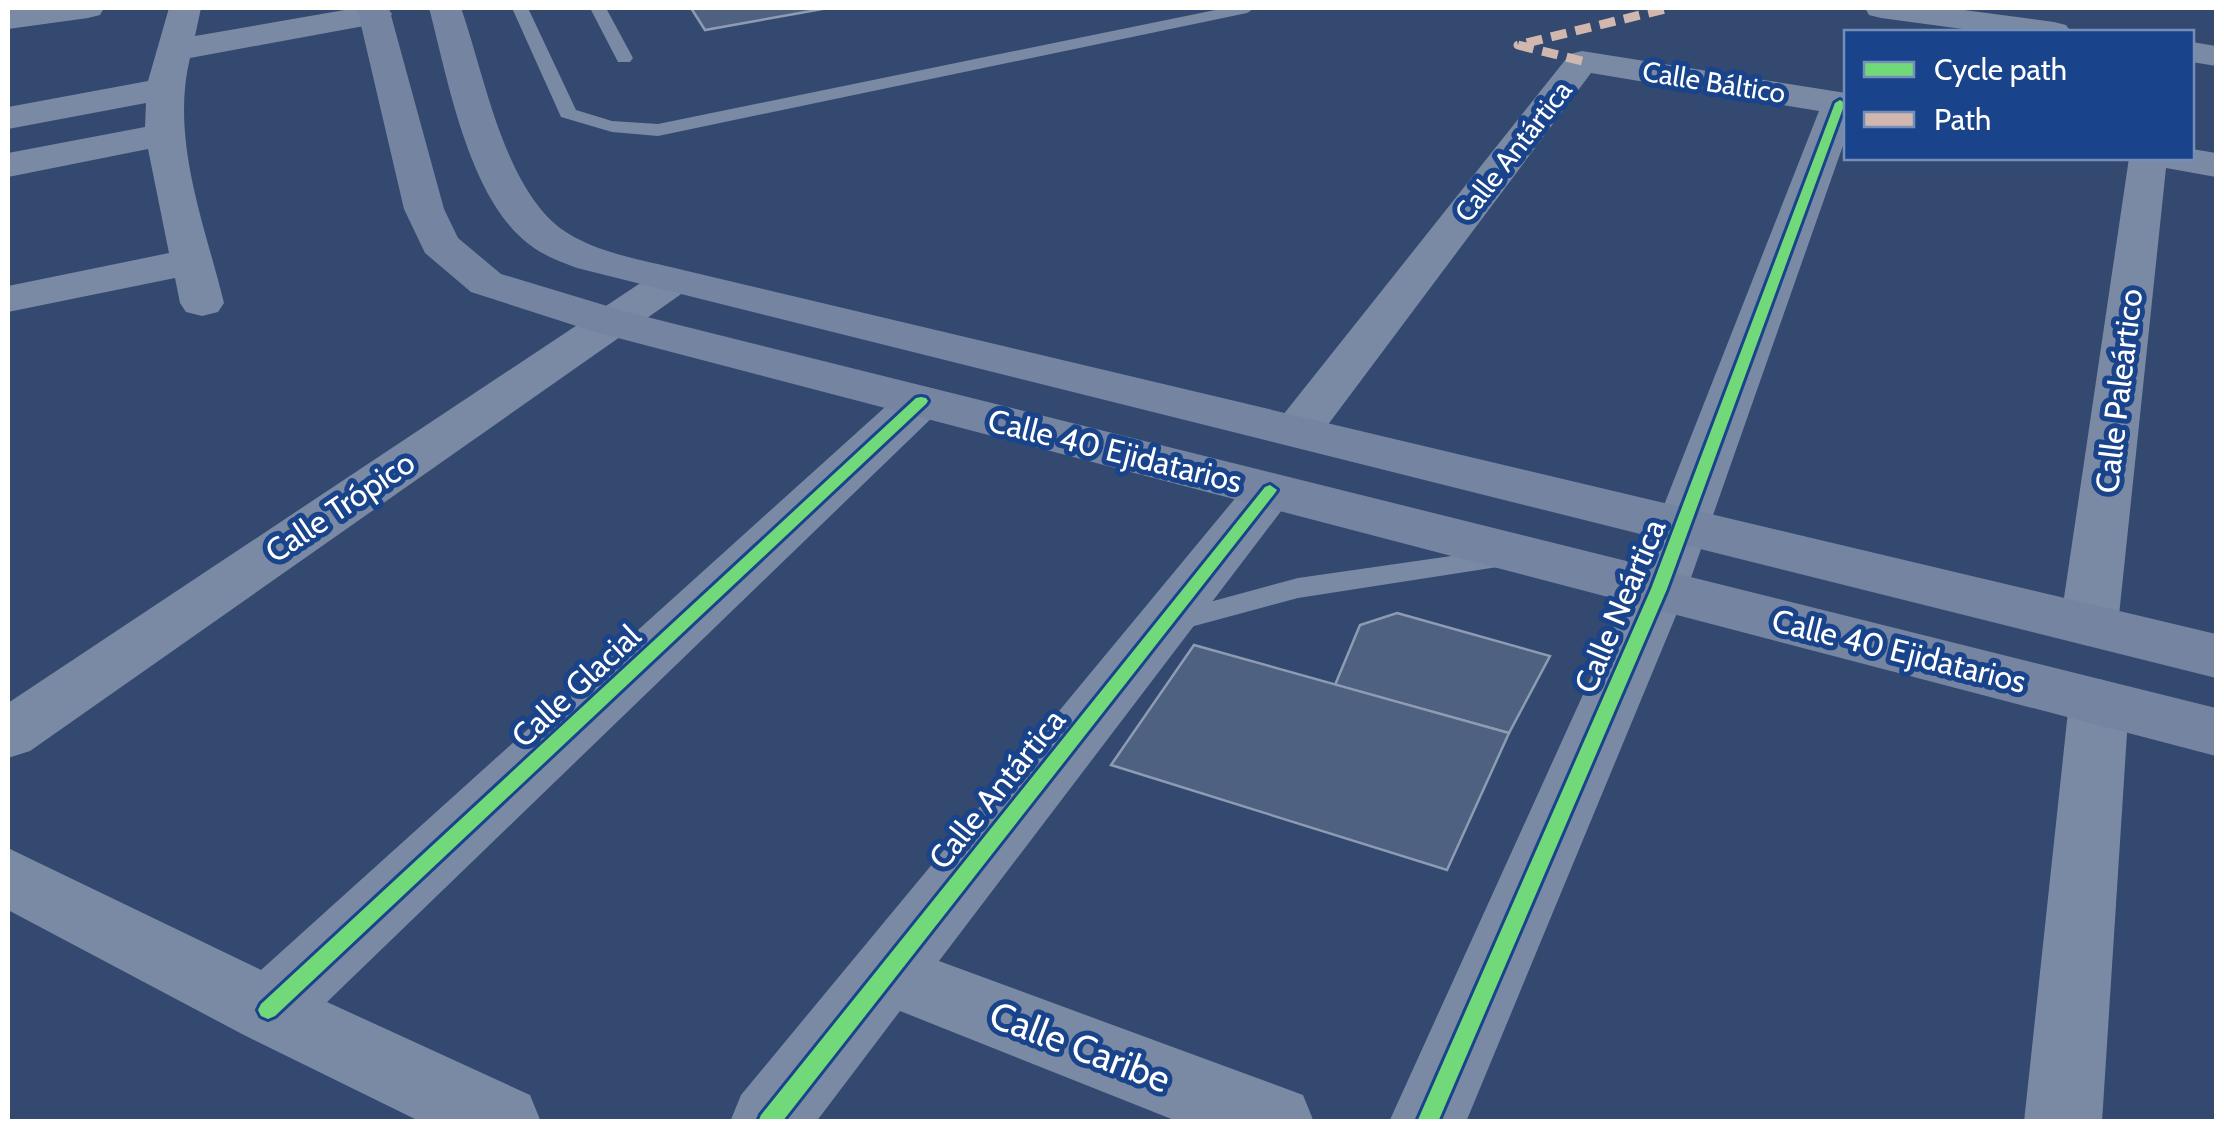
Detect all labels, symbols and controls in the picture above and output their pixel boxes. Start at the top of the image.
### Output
legend [1844,30,2194,160]
text: Cycle path [1934,51,2067,88]
street label: Calle Báltico [1640,54,1788,110]
street label: Calle Antártica [1447,73,1579,229]
text: Path [1934,101,1991,138]
street label: Calle Paleártico [2087,287,2150,495]
street label: Calle 40 Ejidatarios [984,400,1246,501]
street label: Calle Trópico [258,442,422,571]
street label: Calle Neártica [1565,512,1674,699]
street label: Calle 40 Ejidatarios [1768,600,2030,701]
street label: Calle Glacial [503,616,649,755]
street label: Calle Antártica [920,700,1073,877]
street label: Calle Caribe [983,991,1177,1102]

